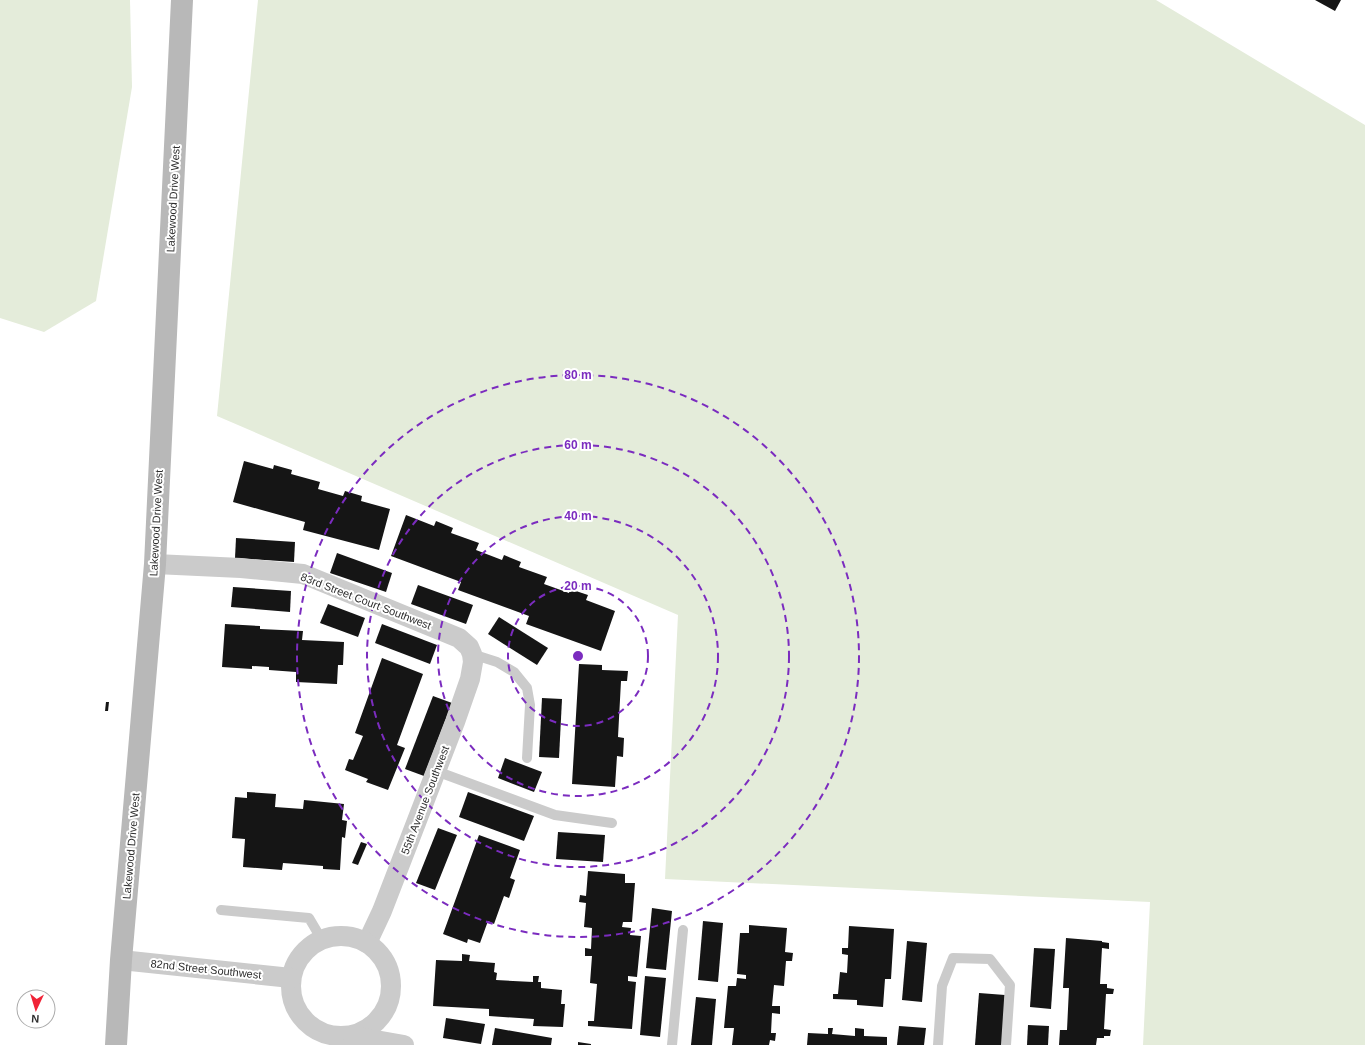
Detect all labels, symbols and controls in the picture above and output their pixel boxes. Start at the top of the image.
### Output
street label: Lakewood Drive West [164,145,182,253]
text: 80 m [564,368,592,382]
text: 60 m [564,438,592,452]
street label: Lakewood Drive West [147,469,165,577]
text: 40 m [564,509,592,523]
street label: 83rd Street Court Southwest [299,571,433,631]
text: 20 m [564,579,592,593]
centre of rings [571,649,585,663]
street label: 55th Avenue Southwest [399,744,451,856]
street label: Lakewood Drive West [120,792,142,900]
street label: 82nd Street Southwest [150,957,262,981]
north arrow [16,989,56,1029]
text: N [31,1013,40,1025]

